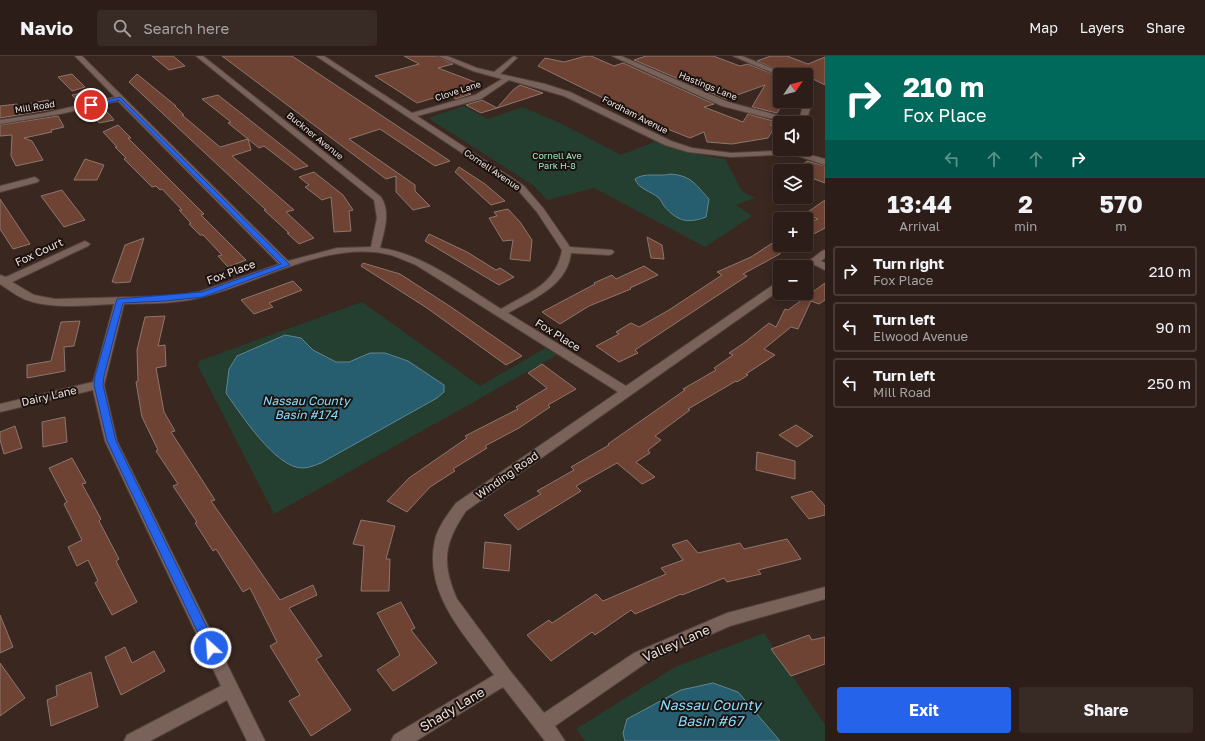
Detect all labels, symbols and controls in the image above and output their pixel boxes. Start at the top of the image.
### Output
search box [97,10,377,46]
text: Navio [20,16,73,39]
icon: search [111,17,133,39]
text: Search here [143,19,229,37]
text: Map [1029,19,1058,36]
text: Layers [1080,19,1124,36]
text: Share [1146,19,1185,36]
north arrow [773,68,813,108]
map controls [773,68,813,300]
street label: Hastings Lane [677,69,739,102]
text: 210 m [903,70,984,103]
icon: right [837,72,889,124]
street label: Clove Lane [434,78,482,103]
pin [74,88,108,122]
street label: Fordham Avenue [601,93,670,136]
icon: arrive [80,94,102,116]
street label: Mill Road [14,98,56,115]
text: Fox Place [903,104,986,126]
street label: Buckner Avenue [285,109,346,162]
button: sound [773,116,813,156]
street label: Cornell Avenue [462,147,523,192]
icon: left [941,148,963,170]
icon: ahead [983,148,1005,170]
icon: ahead [1025,148,1047,170]
icon: right [1067,148,1089,170]
park label: Cornell Ave Park H-8 [532,150,582,171]
button: layers [773,164,813,204]
text: 13:44 [887,189,952,218]
text: 2 [1018,189,1033,218]
text: 570 [1099,189,1143,218]
button: + [773,212,813,252]
text: Arrival [899,218,940,234]
text: min [1014,218,1037,234]
text: m [1115,218,1127,234]
street label: Fox Court [13,235,65,268]
text: Turn right [873,254,944,272]
street label: Fox Place [205,257,257,286]
button: − [773,260,813,300]
icon: right [839,260,861,282]
text: 210 m [1149,262,1191,280]
text: Fox Place [873,272,933,288]
text: Turn left [873,310,935,328]
street label: Fox Place [533,316,583,354]
icon: left [839,316,861,338]
text: 90 m [1156,318,1191,336]
text: Elwood Avenue [873,328,968,344]
text: Turn left [873,366,935,384]
icon: left [839,372,861,394]
text: 250 m [1147,374,1191,392]
street label: Dairy Lane [20,383,78,408]
text: Mill Road [873,384,931,400]
water label: Nassau County Basin #174 [262,393,352,422]
street label: Winding Road [473,448,540,501]
street label: Valley Lane [640,621,712,665]
position arrow [190,627,232,669]
street label: Shady Lane [417,683,487,735]
button: Exit [837,687,1011,733]
button: Share [1019,687,1193,733]
water label: Nassau County Basin #67 [659,696,763,729]

